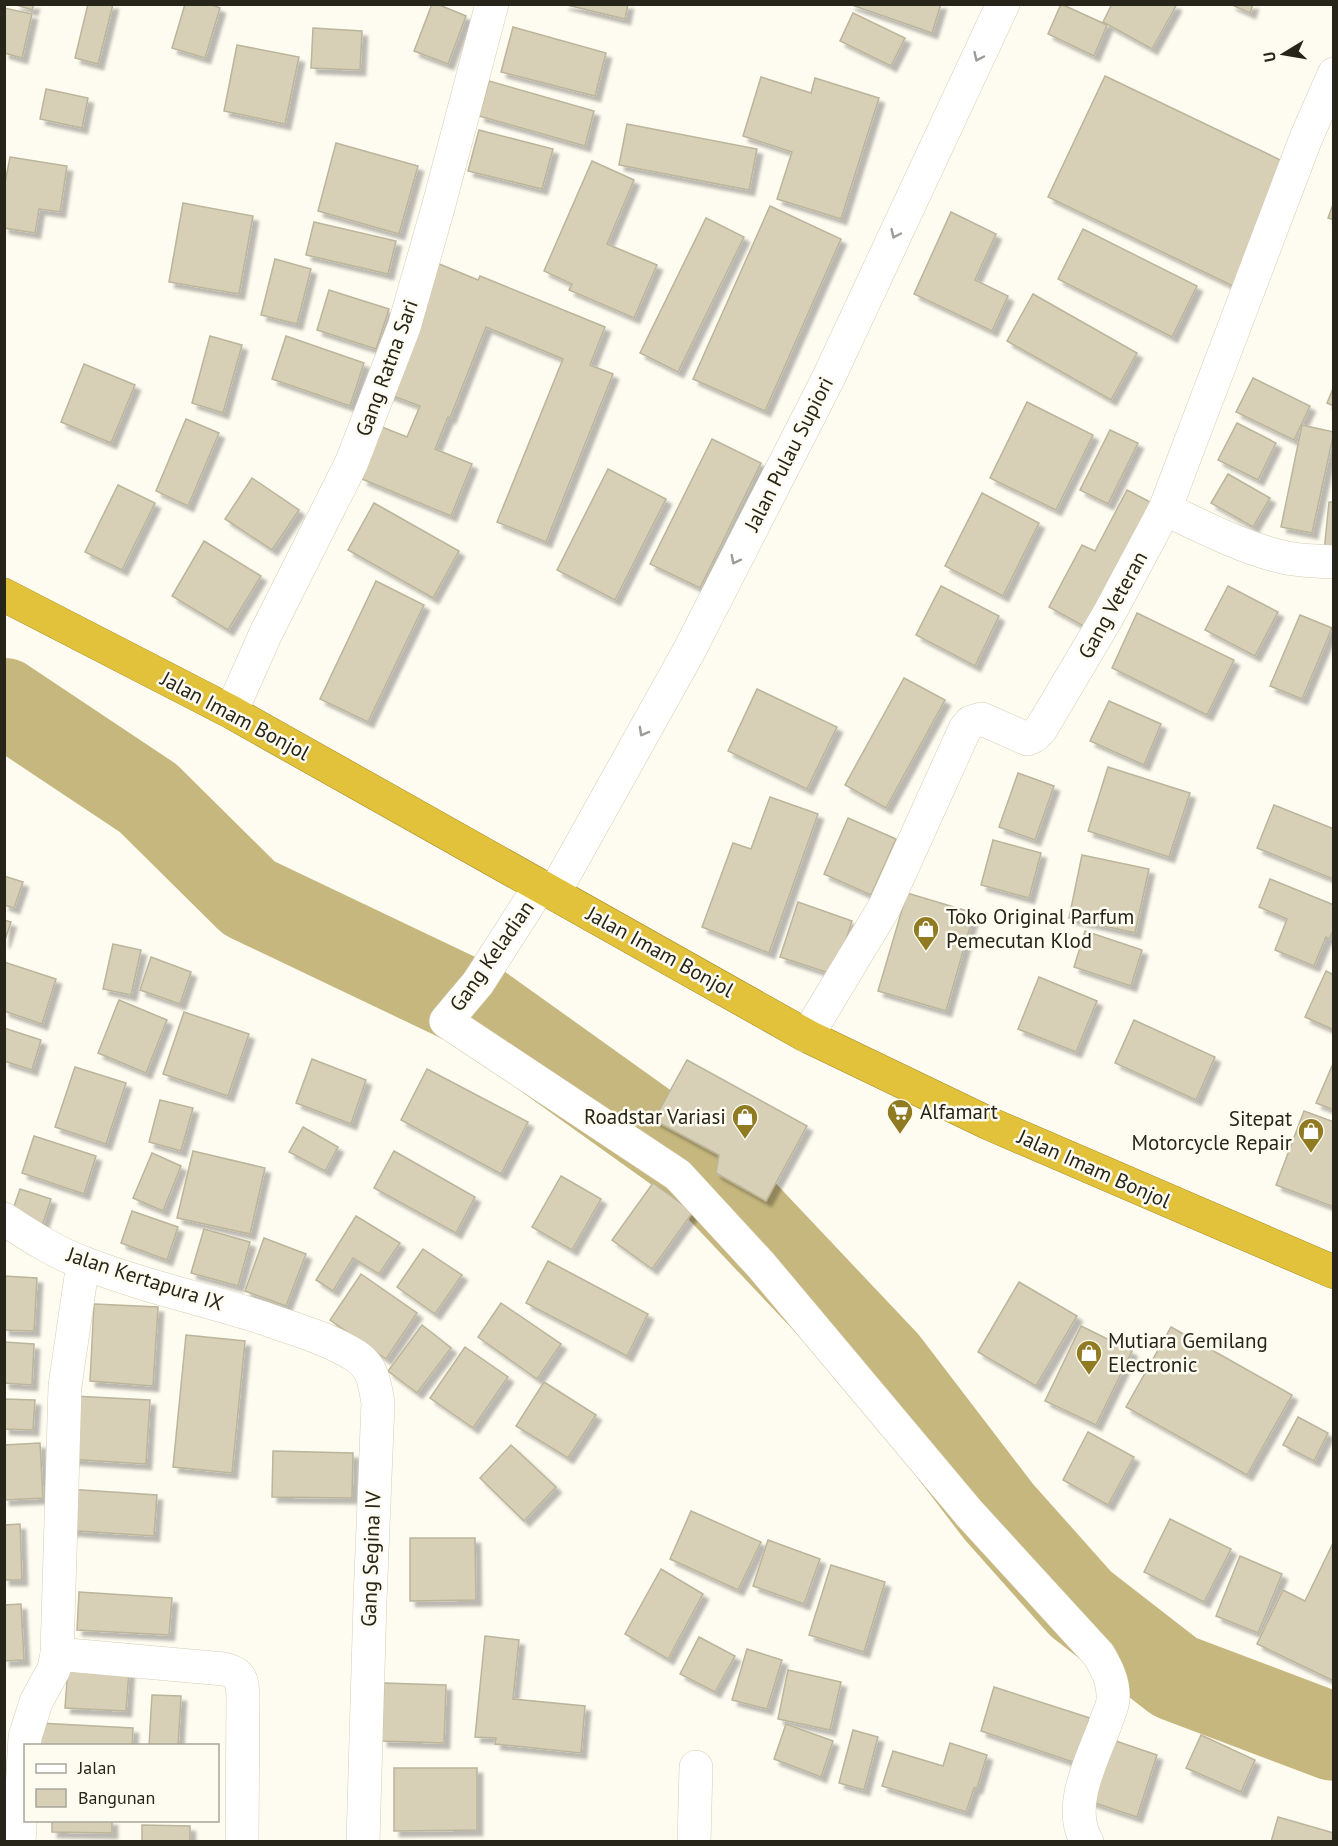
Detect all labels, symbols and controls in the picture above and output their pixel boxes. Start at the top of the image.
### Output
north arrow [1254,24,1314,84]
text: U [1259,50,1280,64]
one-way arrow [973,51,985,62]
one-way arrow [890,228,902,239]
street label: Gang Ratna Sari [349,296,424,440]
street label: Jalan Pulau Supiori [738,372,839,536]
street label: Gang Veteran [1072,546,1153,663]
one-way arrow [731,554,743,565]
street label: Jalan Imam Bonjol [155,665,314,766]
one-way arrow [639,726,651,736]
street label: Gang Keladian [443,895,540,1016]
street label: Jalan Imam Bonjol [581,899,739,1003]
place label: Toko Original Parfum Pemecutan Klod [946,903,1134,954]
shop icon: Toko Original Parfum Pemecutan Klod [911,914,941,952]
supermarket icon: Alfamart [885,1097,915,1135]
place label: Alfamart [920,1098,998,1125]
shop icon: Roadstar Variasi [730,1102,760,1140]
place label: Roadstar Variasi [584,1103,726,1130]
place label: Sitepat Motorcycle Repair [1131,1105,1292,1156]
shop icon: Sitepat Motorcycle Repair [1296,1116,1326,1154]
street label: Jalan Imam Bonjol [1013,1122,1175,1214]
street label: Jalan Kertapura IX [63,1240,227,1317]
place label: Mutiara Gemilang Electronic [1108,1327,1268,1378]
shop icon: Mutiara Gemilang Electronic [1074,1338,1104,1376]
street label: Gang Segina IV [355,1491,386,1627]
legend [24,1744,219,1822]
text: Jalan [77,1756,116,1779]
text: Bangunan [78,1786,155,1809]

